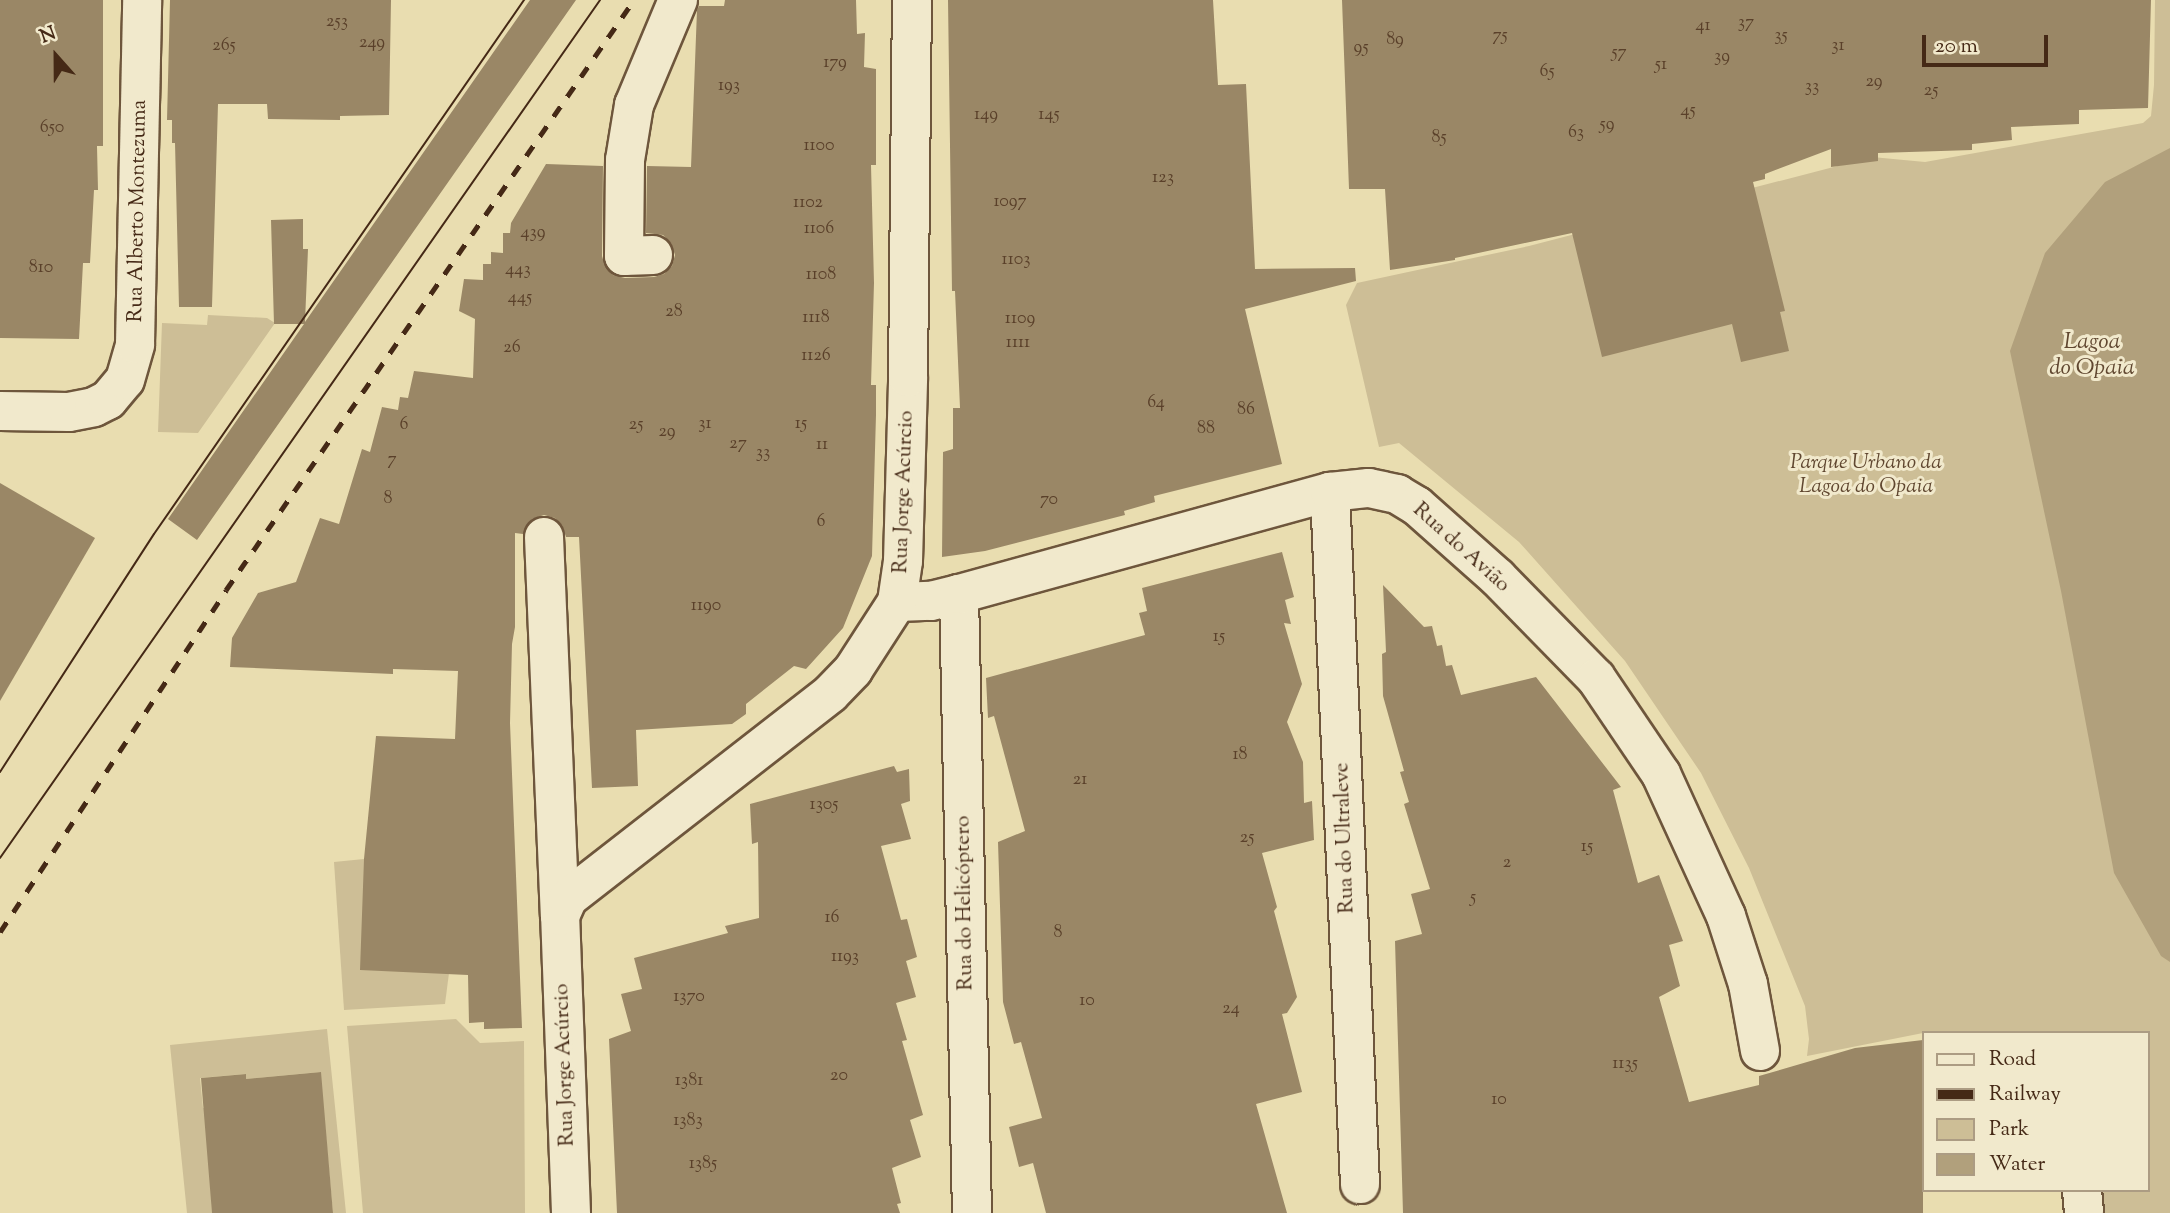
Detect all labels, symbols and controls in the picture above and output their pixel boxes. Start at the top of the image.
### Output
house number: 253 [326,11,348,33]
house number: 37 [1738,12,1754,34]
house number: 41 [1695,15,1711,37]
north arrow [21,21,91,91]
text: N [36,21,60,51]
scale bar [1925,21,2051,65]
house number: 75 [1492,25,1508,47]
house number: 35 [1774,25,1788,47]
house number: 89 [1386,29,1404,51]
house number: 249 [359,32,385,54]
text: 20 m [1935,32,1978,62]
house number: 265 [212,35,236,57]
house number: 31 [1831,35,1845,57]
house number: 95 [1353,37,1369,59]
house number: 57 [1611,42,1627,64]
house number: 39 [1714,46,1730,68]
house number: 179 [823,52,847,74]
house number: 51 [1655,54,1667,76]
house number: 65 [1539,61,1555,83]
house number: 29 [1865,71,1883,93]
house number: 193 [718,75,740,97]
house number: 33 [1805,76,1819,98]
house number: 25 [1924,80,1938,102]
street label: Rua Alberto Montezuma [123,99,153,323]
house number: 45 [1680,100,1696,122]
house number: 149 [974,104,998,126]
house number: 145 [1038,104,1060,126]
house number: 59 [1600,114,1614,136]
house number: 650 [40,117,64,139]
house number: 63 [1568,122,1584,144]
house number: 85 [1431,127,1447,149]
house number: 1100 [803,135,835,157]
house number: 123 [1152,167,1174,189]
house number: 1097 [993,191,1027,213]
house number: 1102 [793,192,823,214]
house number: 1106 [804,218,834,240]
house number: 439 [521,222,545,244]
house number: 1103 [1002,249,1030,271]
house number: 810 [29,257,53,279]
house number: 443 [505,259,531,281]
house number: 1108 [806,264,836,286]
house number: 445 [508,287,532,309]
house number: 28 [665,301,683,323]
house number: 1118 [802,307,830,329]
house number: 1109 [1005,308,1035,330]
water label: Lagoa do Opaia [2049,329,2135,383]
house number: 1111 [1006,332,1030,354]
house number: 26 [503,337,521,359]
house number: 1126 [801,345,831,367]
house number: 64 [1147,392,1165,414]
house number: 86 [1237,399,1255,421]
street label: Rua Jorge Acúrcio [889,410,919,574]
house number: 31 [698,413,712,435]
house number: 15 [795,413,807,435]
house number: 6 [400,414,408,436]
house number: 25 [629,414,643,436]
house number: 88 [1197,418,1215,440]
house number: 29 [658,421,676,443]
house number: 27 [729,433,747,455]
house number: 11 [816,434,828,456]
house number: 33 [756,442,770,464]
house number: 7 [387,449,397,471]
park label: Parque Urbano da Lagoa do Opaia [1790,450,1942,500]
house number: 8 [384,488,392,510]
house number: 70 [1040,489,1058,511]
street label: Rua do Avião [1407,498,1515,598]
house number: 6 [817,511,825,533]
house number: 1190 [691,595,721,617]
house number: 15 [1213,626,1225,648]
house number: 18 [1232,744,1248,766]
street label: Rua do Ultraleve [1330,762,1360,914]
house number: 21 [1073,769,1087,791]
house number: 1305 [810,794,838,816]
street label: Rua do Helicóptero [951,815,979,991]
house number: 25 [1240,827,1254,849]
house number: 15 [1581,836,1593,858]
house number: 2 [1503,852,1511,874]
house number: 5 [1470,887,1476,909]
house number: 16 [824,907,840,929]
house number: 8 [1054,922,1062,944]
house number: 1193 [831,946,859,968]
street label: Rua Jorge Acúrcio [550,983,580,1147]
house number: 1370 [673,986,705,1008]
house number: 10 [1079,990,1095,1012]
house number: 24 [1222,998,1240,1020]
legend [1922,1031,2149,1192]
text: Road [1989,1045,2036,1075]
house number: 1135 [1612,1053,1638,1075]
house number: 20 [830,1065,848,1087]
house number: 1381 [675,1070,703,1092]
text: Railway [1989,1080,2061,1110]
house number: 10 [1491,1089,1507,1111]
house number: 1383 [673,1110,703,1132]
text: Park [1989,1115,2029,1145]
text: Water [1989,1150,2045,1180]
house number: 1385 [689,1153,717,1175]

